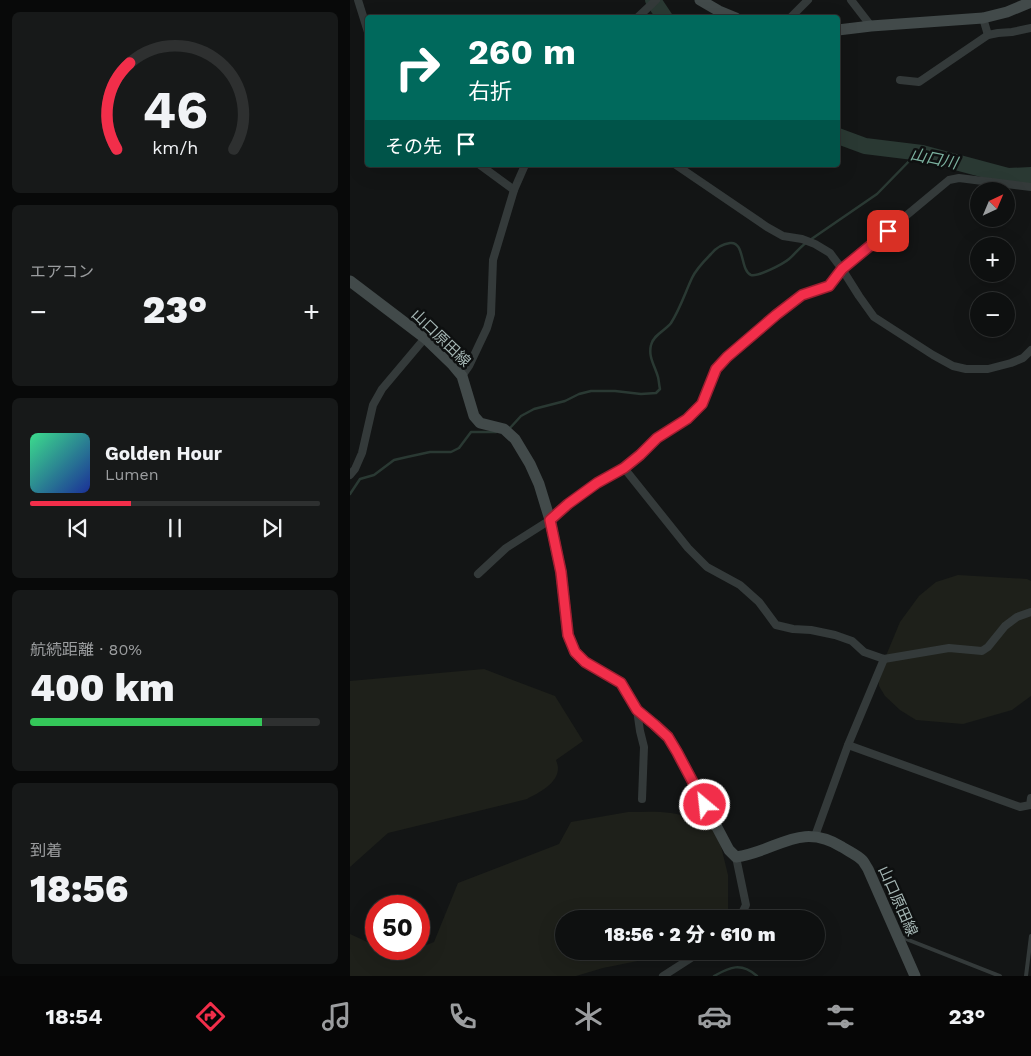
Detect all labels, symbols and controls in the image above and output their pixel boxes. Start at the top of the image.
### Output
text: 260 m [468,31,576,73]
icon: right [385,35,450,100]
text: 右折 [468,79,512,104]
text: 46 [142,80,208,141]
icon: arrive [452,130,480,158]
text: その先 [385,135,442,158]
text: km/h [152,137,198,158]
water label: 山口川 [908,144,961,173]
north arrow [970,182,1015,228]
map controls [970,182,1015,337]
pin [867,210,909,252]
icon: arrive [874,217,902,245]
button: + [970,237,1015,282]
text: エアコン [30,262,94,281]
text: 23° [143,288,207,332]
button: − [970,292,1015,337]
text: − [30,295,47,328]
text: + [303,295,320,328]
street label: 山口原田線 [408,305,474,371]
text: Golden Hour [105,442,222,465]
text: Lumen [105,465,159,484]
icon: previous [64,514,92,542]
icon: pause [161,514,189,542]
icon: next [258,514,286,542]
text: 航続距離 · 80% [30,640,142,659]
text: 400 km [30,666,175,710]
position arrow [678,778,730,830]
text: 到着 [30,841,62,860]
street label: 山口原田線 [875,863,921,939]
text: 18:56 [30,867,128,911]
speed limit sign: 50 [365,895,430,960]
text: 18:56 · 2 分 · 610 m [605,923,775,946]
icon: directions [193,999,228,1034]
icon: music [319,999,354,1034]
icon: phone [445,999,480,1034]
icon: climate [571,999,606,1034]
icon: car [697,999,732,1034]
icon: filters [823,999,858,1034]
text: 18:54 [45,1004,102,1029]
text: 23° [948,1004,985,1029]

